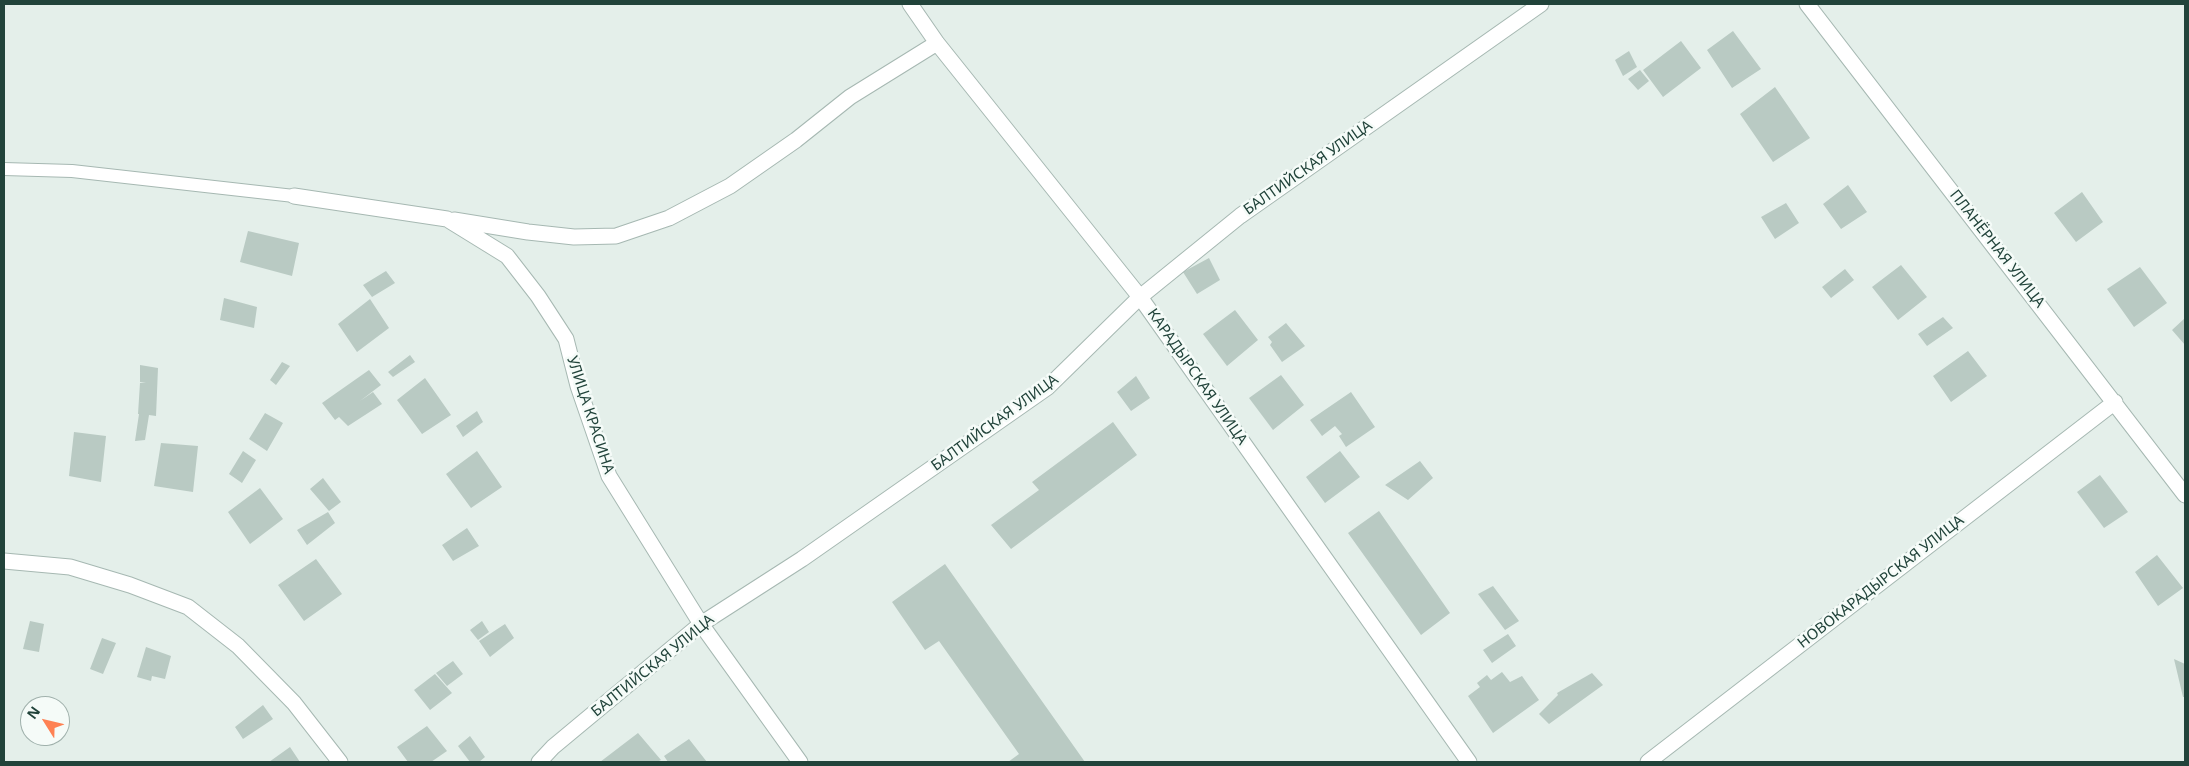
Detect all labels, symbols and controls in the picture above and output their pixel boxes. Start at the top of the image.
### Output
street label: БАЛТИЙСКАЯ УЛИЦА [1240,117,1376,219]
street label: ПЛАНЁРНАЯ УЛИЦА [1946,187,2048,311]
street label: КАРАДЫРСКАЯ УЛИЦА [1143,305,1251,449]
street label: УЛИЦА КРАСИНА [562,354,618,476]
street label: БАЛТИЙСКАЯ УЛИЦА [928,371,1062,475]
street label: НОВОКАРАДЫРСКАЯ УЛИЦА [1794,512,1968,652]
street label: БАЛТИЙСКАЯ УЛИЦА [588,611,718,721]
north arrow [20,696,70,746]
text: N [22,702,44,723]

